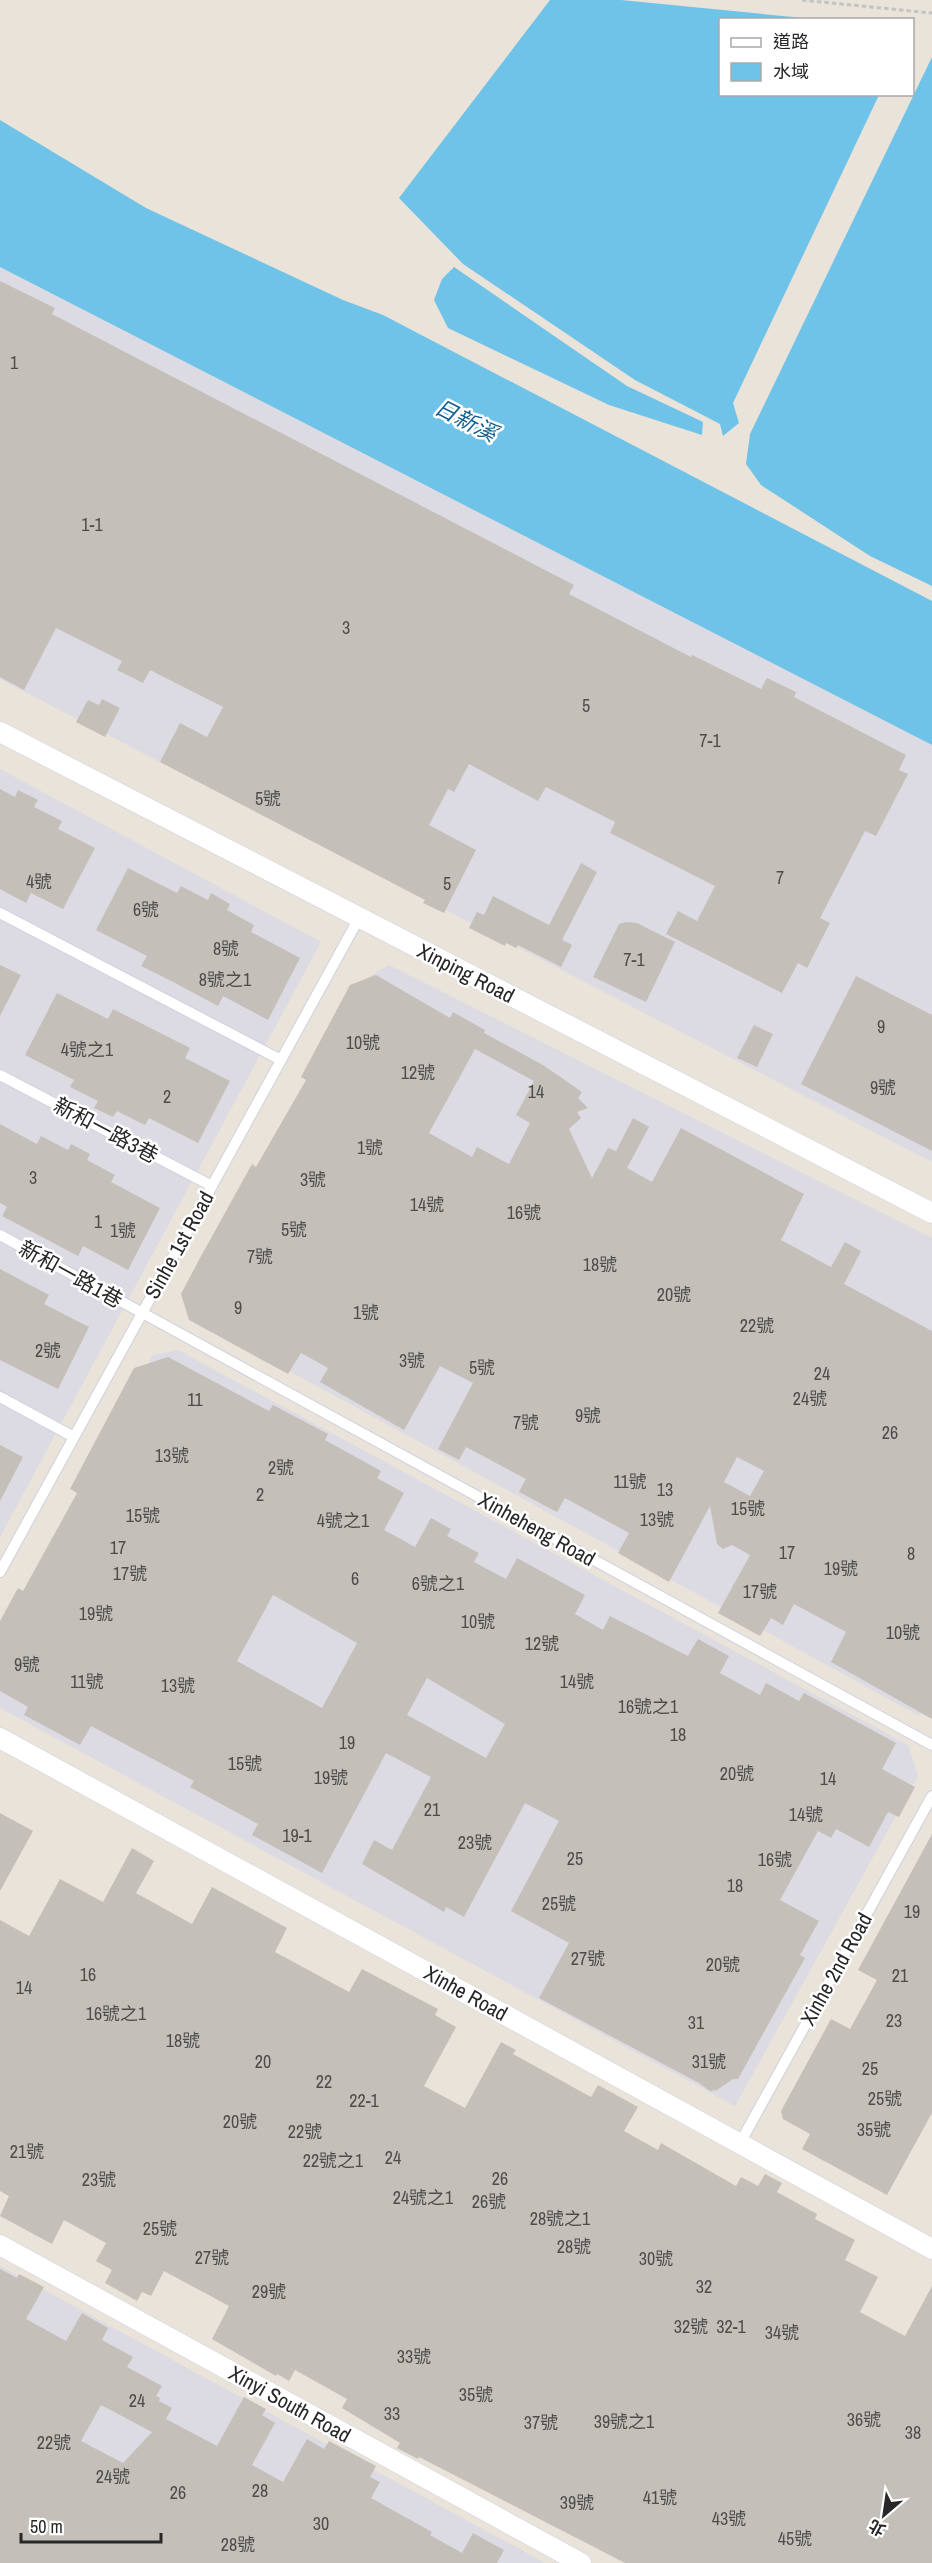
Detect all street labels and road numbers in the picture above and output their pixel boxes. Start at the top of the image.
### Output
street label: Xinping Road [412,936,520,1010]
street label: 新和一路3巷 [49,1090,163,1170]
street label: Sinhe 1st Road [138,1186,220,1304]
street label: 新和一路1巷 [14,1234,128,1314]
street label: Xinheheng Road [473,1485,601,1573]
street label: Xinhe 2nd Road [793,1908,879,2030]
street label: Xinhe Road [419,1958,513,2028]
street label: Xinyi South Road [224,2359,356,2449]

